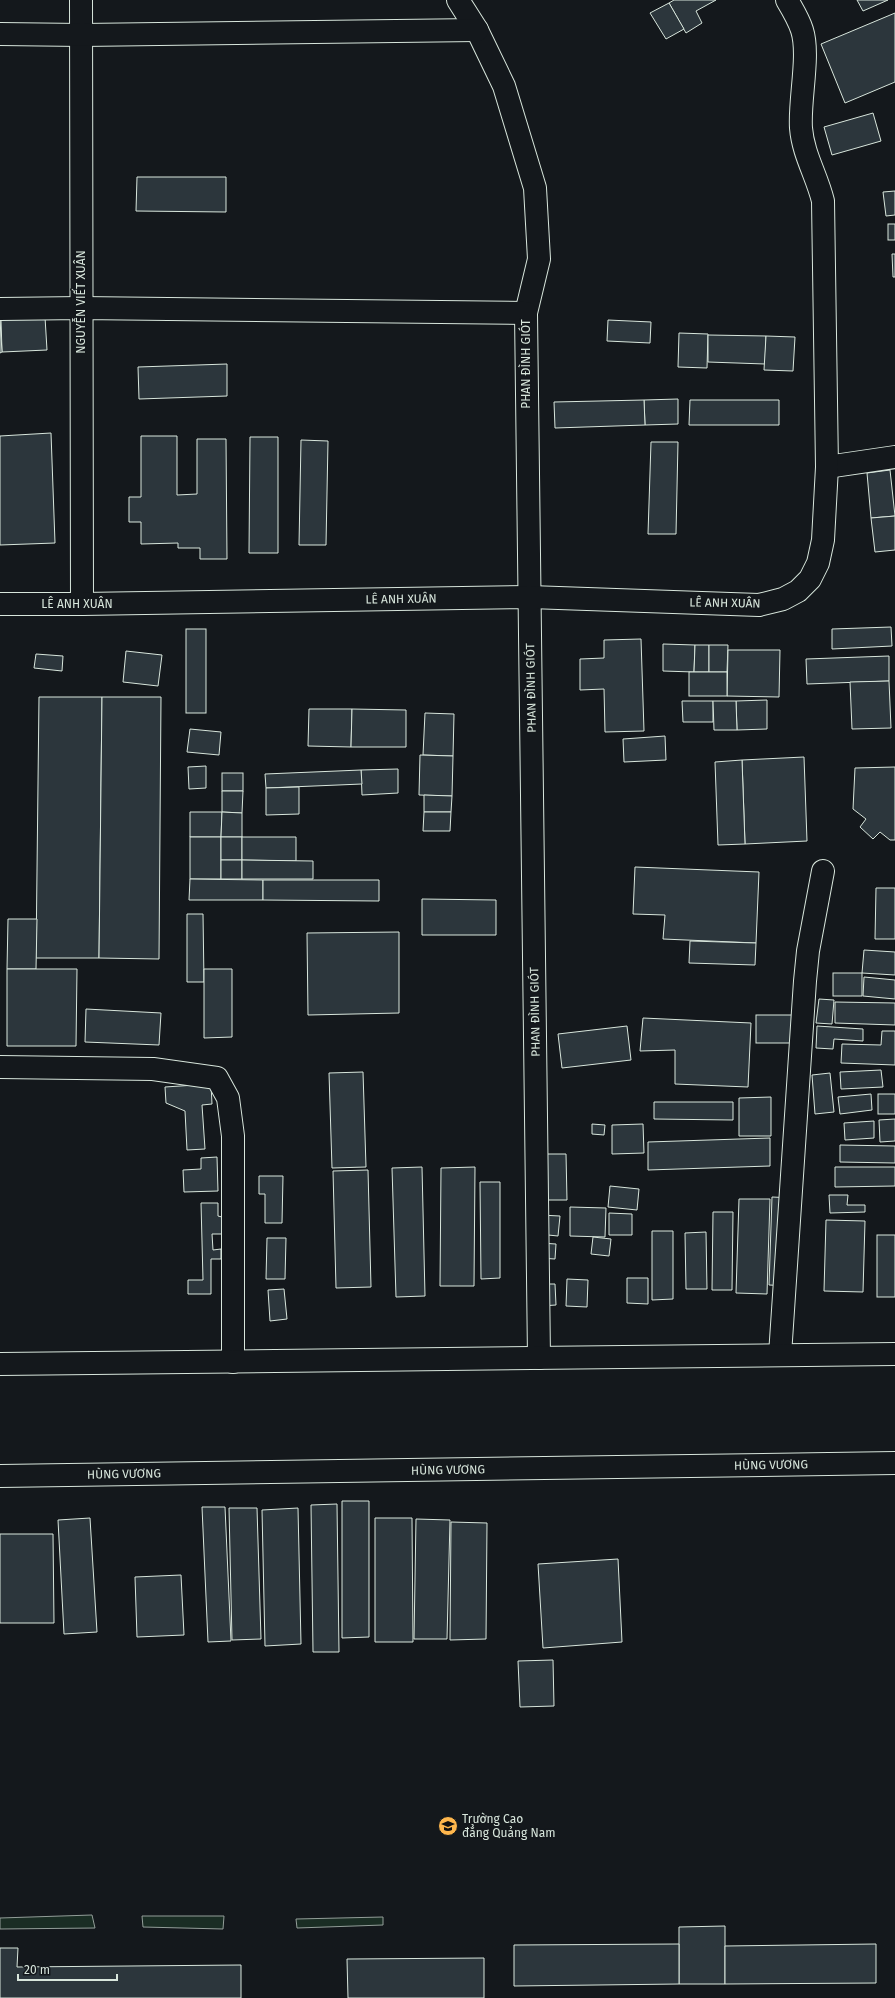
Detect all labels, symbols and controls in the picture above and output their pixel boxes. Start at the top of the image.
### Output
street label: NGUYỄN VIẾT XUÂN [71,250,88,354]
street label: PHAN ĐÌNH GIÓT [518,318,533,409]
street label: LÊ ANH XUÂN [365,590,437,607]
street label: LÊ ANH XUÂN [689,594,761,611]
street label: LÊ ANH XUÂN [41,596,113,611]
street label: PHAN ĐÌNH GIÓT [522,642,539,733]
street label: PHAN ĐÌNH GIÓT [526,966,543,1057]
street label: HÙNG VƯƠNG [734,1456,808,1473]
street label: HÙNG VƯƠNG [411,1461,485,1478]
street label: HÙNG VƯƠNG [87,1465,161,1482]
place label: Trường Cao đẳng Quảng Nam [462,1812,556,1840]
school or university icon: Trường Cao đẳng Quảng Nam [437,1815,459,1837]
scale bar [18,1956,117,1982]
text: 20 m [24,1963,50,1977]

